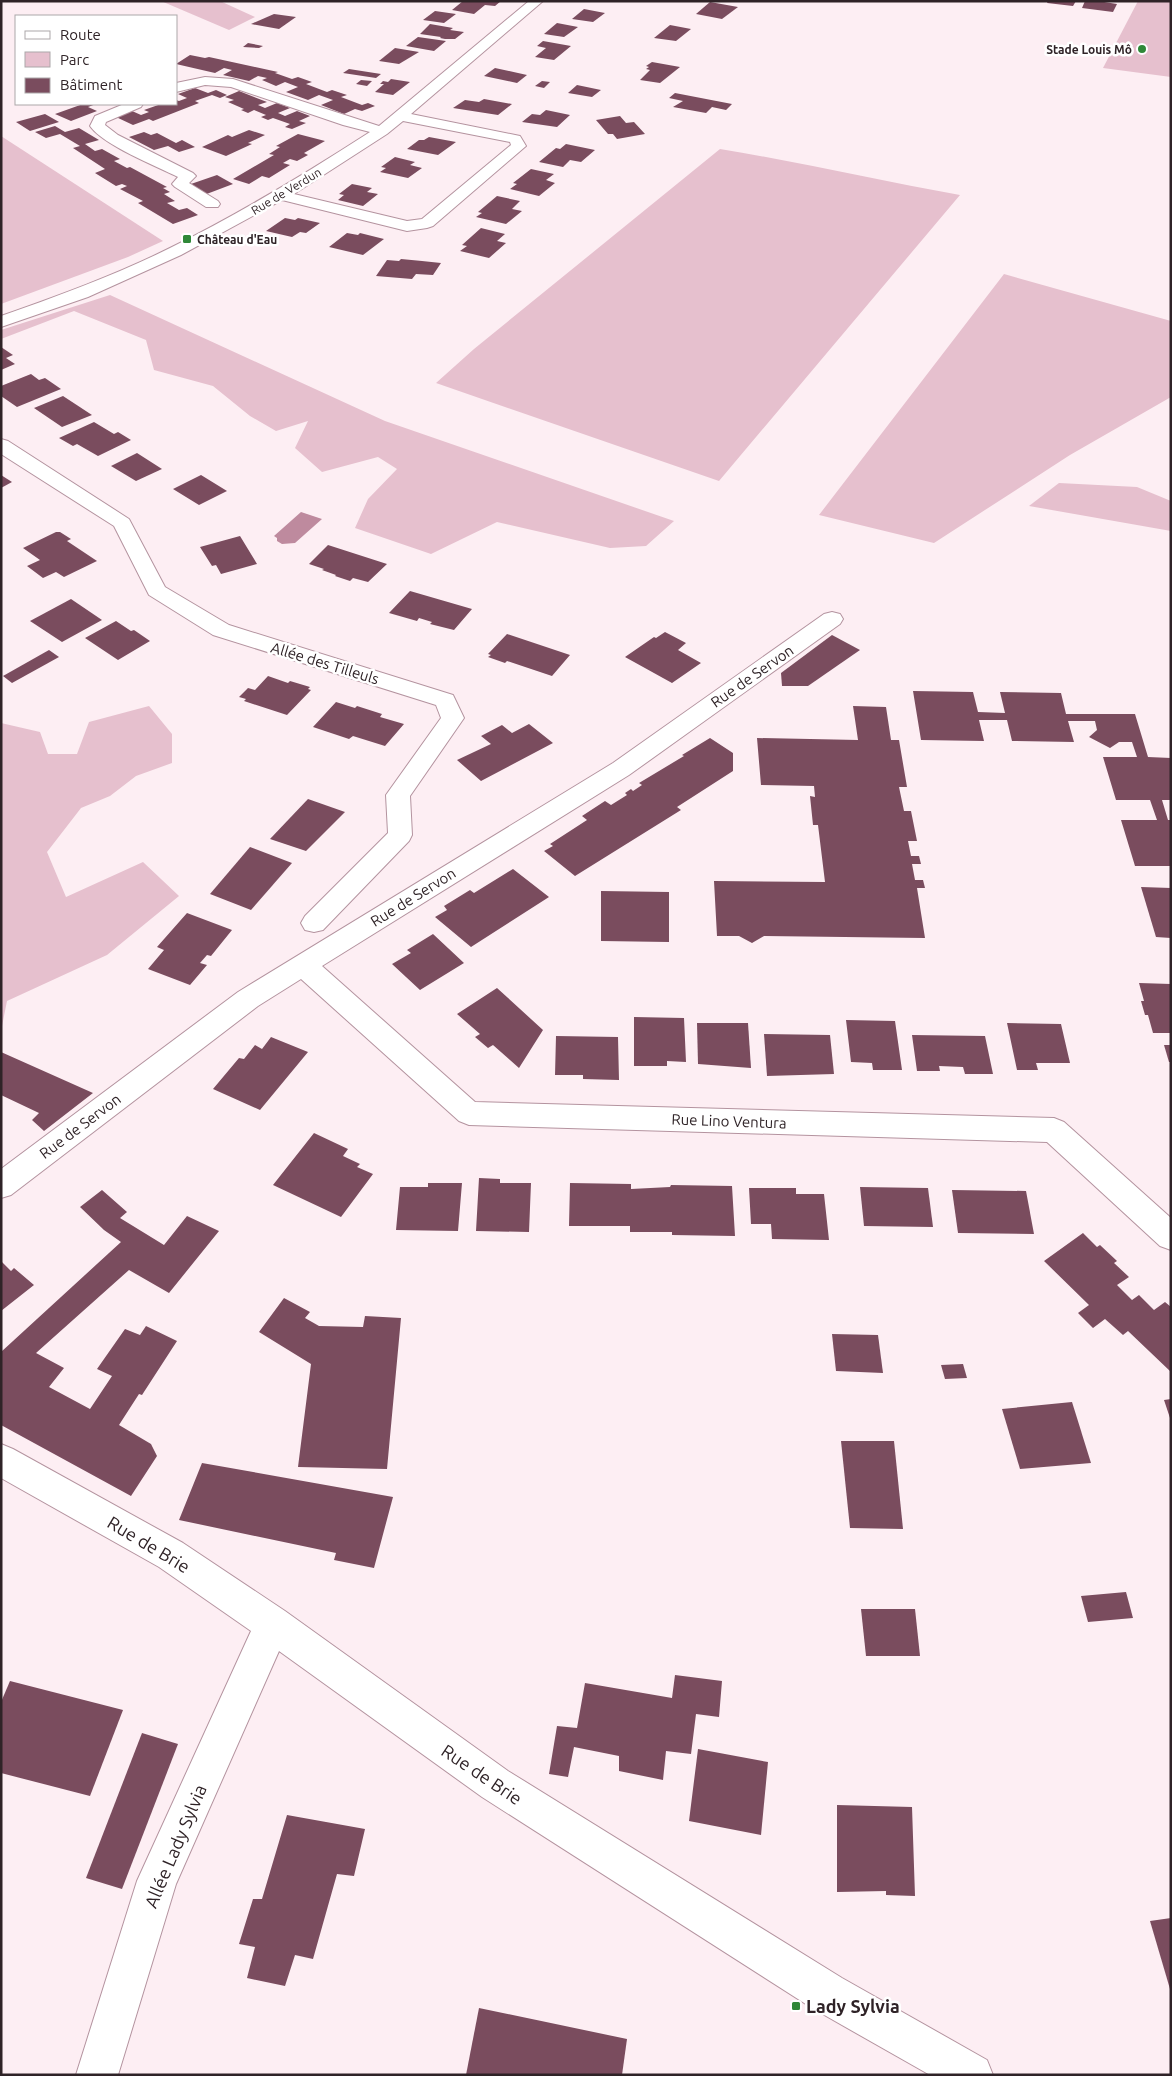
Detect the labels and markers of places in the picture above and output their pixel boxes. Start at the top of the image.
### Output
place label: Stade Louis Mô [1046,43,1132,56]
marker: Stade Louis Mô [1136,43,1148,55]
marker: Château d'Eau [181,233,193,245]
place label: Château d'Eau [197,233,277,246]
place label: Lady Sylvia [806,1996,900,2016]
marker: Lady Sylvia [790,2000,802,2012]

